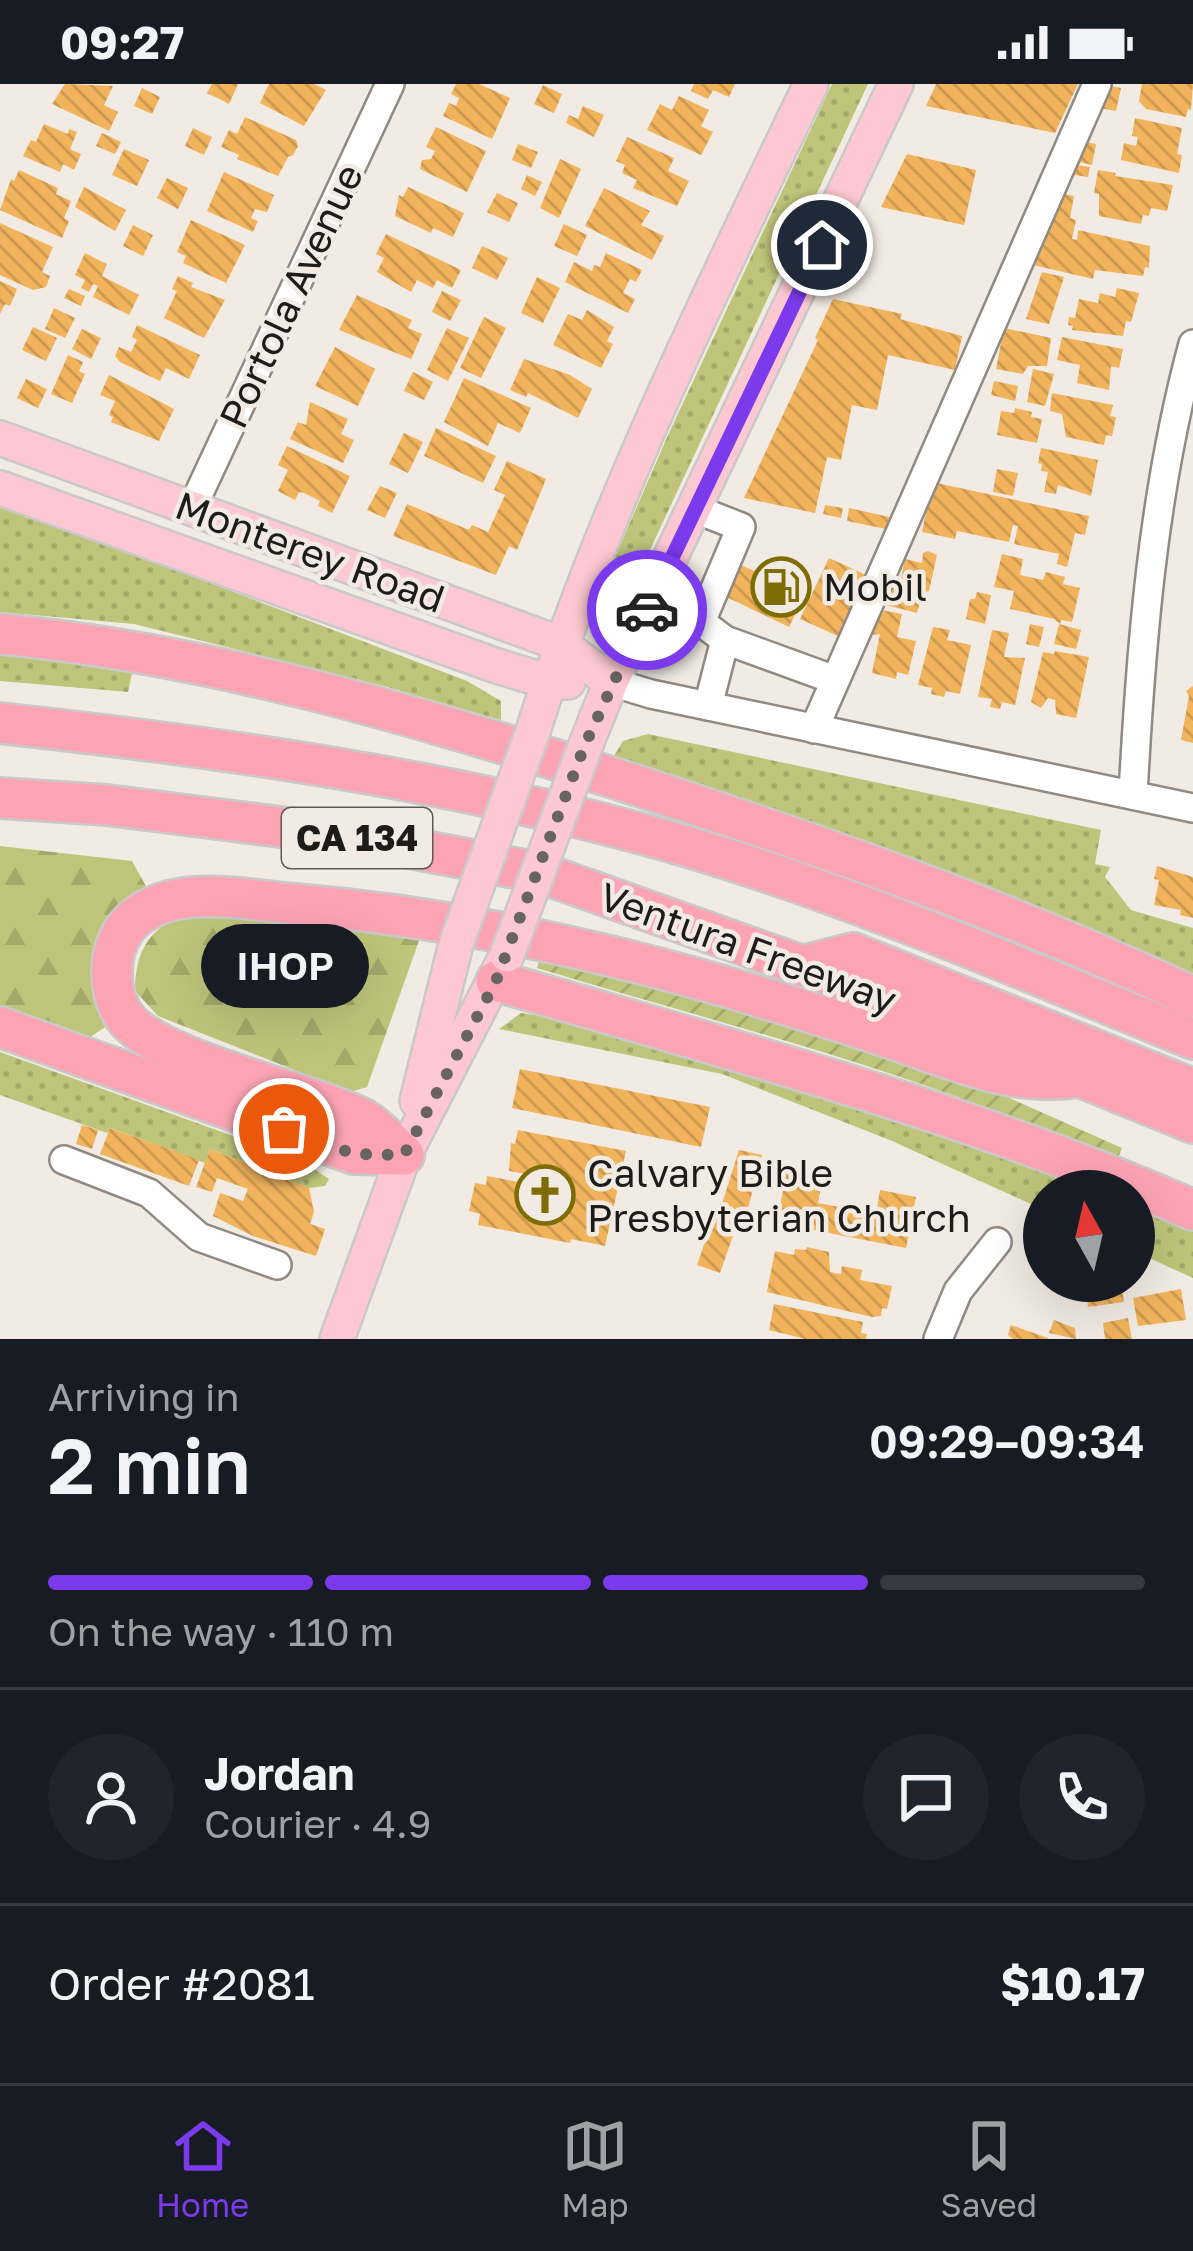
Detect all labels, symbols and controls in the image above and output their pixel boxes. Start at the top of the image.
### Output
text: 09:27 [60,15,184,69]
street label: Portola Avenue [209,156,372,435]
pin [771,194,873,296]
icon: home [789,212,855,278]
street label: Monterey Road [169,481,451,622]
courier [587,550,707,670]
fuel station icon: Mobil [750,556,812,618]
place label: Mobil [823,563,927,610]
icon: car [614,577,680,643]
road number: CA 134 [282,808,432,868]
street label: Ventura Freeway [593,872,903,1023]
callout: IHOP [200,925,368,1009]
text: IHOP [236,942,334,989]
pin [233,1078,335,1180]
icon: bag [251,1096,317,1162]
place label: Calvary Bible Presbyterian Church [587,1149,971,1241]
church icon: Calvary Bible Presbyterian Church [514,1164,576,1226]
north arrow [1023,1170,1155,1302]
map controls [1023,1170,1155,1302]
text: Arriving in [48,1373,239,1420]
text: 09:29–09:34 [869,1414,1145,1468]
text: 2 min [48,1418,251,1511]
text: On the way · 110 m [48,1608,394,1655]
button: person [48,1734,174,1860]
button: chat [863,1734,989,1860]
button: phone [1019,1734,1145,1860]
text: Jordan [204,1746,355,1800]
text: Courier · 4.9 [204,1800,431,1847]
text: Order #2081 [48,1956,315,2010]
text: $10.17 [1000,1956,1145,2010]
tab: Home [156,2113,249,2224]
tab: Map [561,2113,629,2224]
tab: Saved [941,2113,1037,2224]

